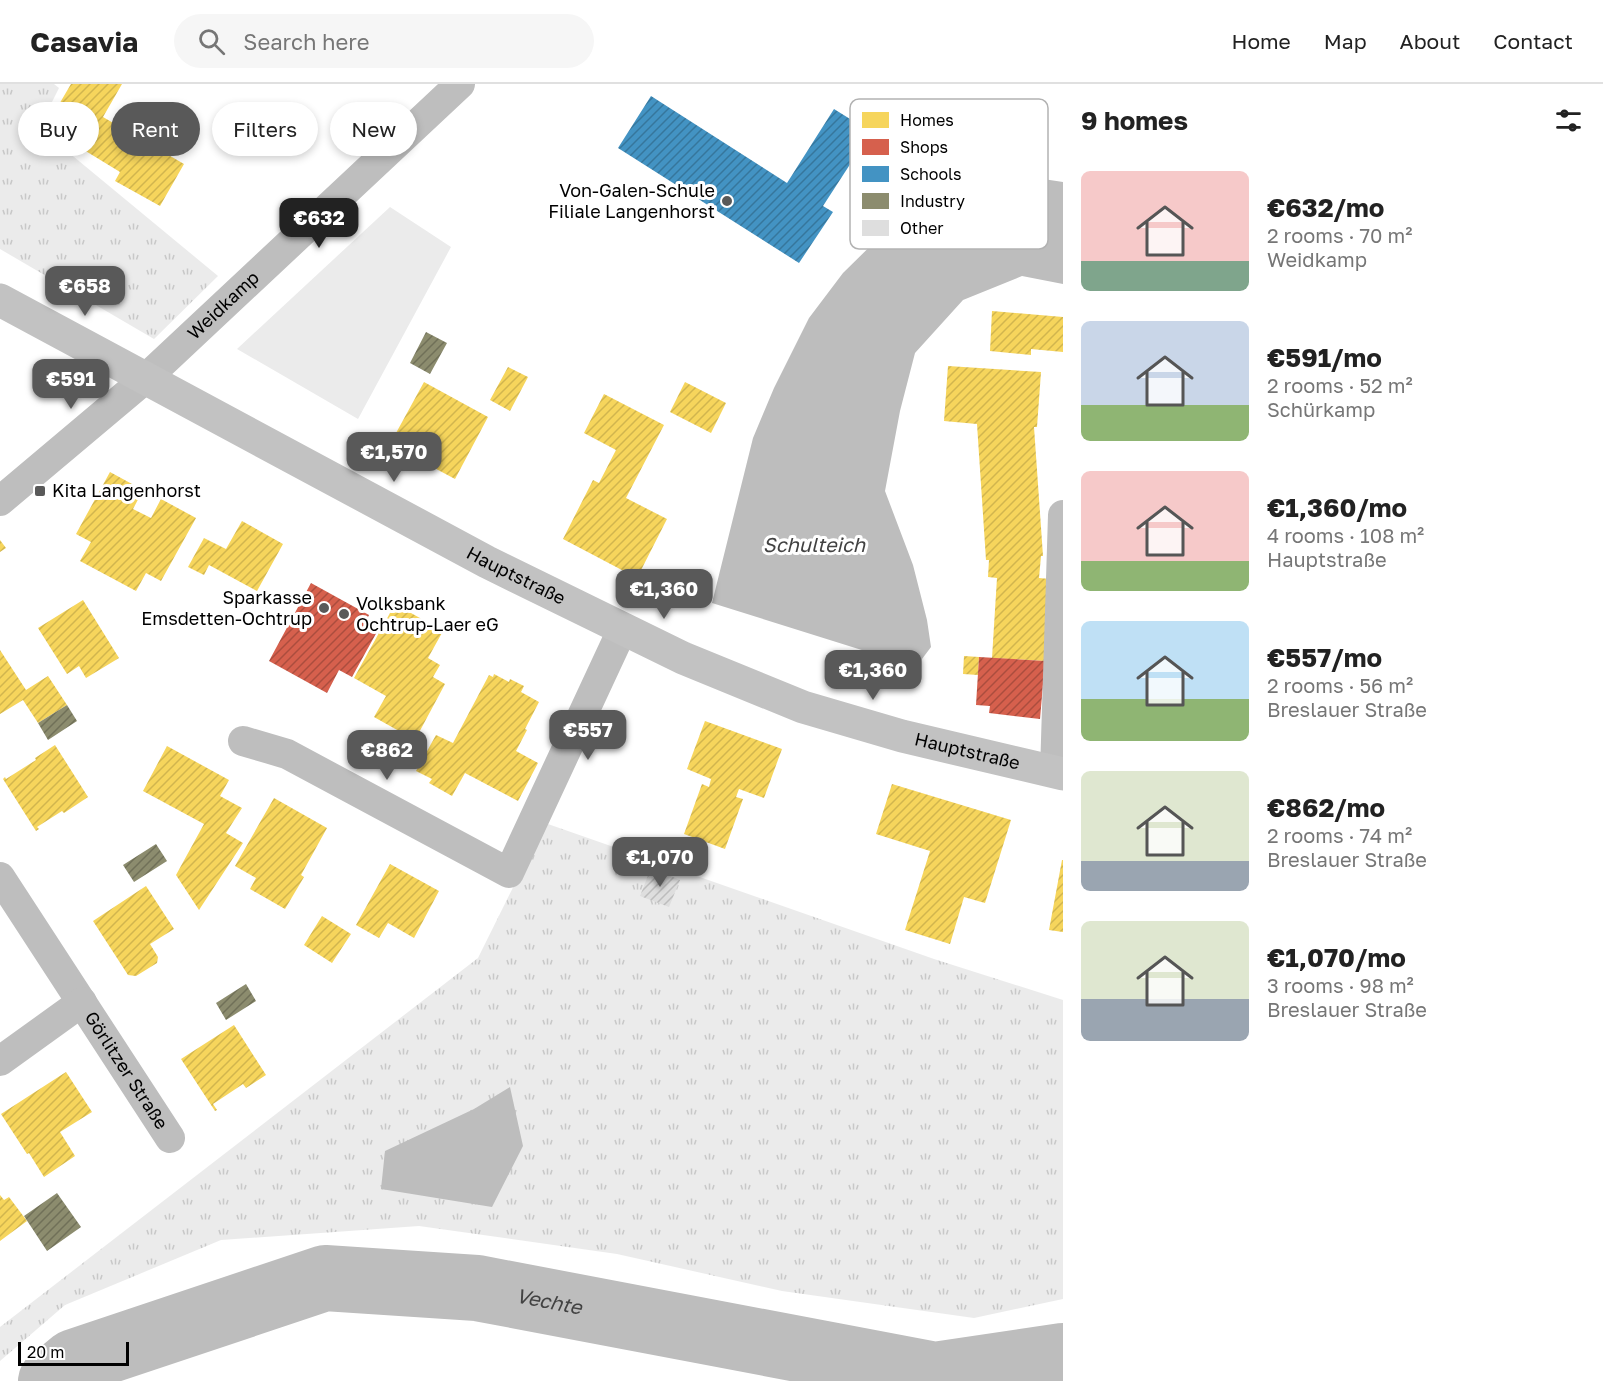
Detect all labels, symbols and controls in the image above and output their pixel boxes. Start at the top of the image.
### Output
search box [174,14,594,68]
text: Casavia [30,25,138,58]
icon: search [195,25,228,58]
text: Search here [243,28,369,55]
text: Home [1231,28,1291,54]
text: Map [1324,28,1367,54]
text: About [1400,28,1460,54]
text: Contact [1493,28,1573,54]
legend [850,99,1048,249]
chip: Buy [18,102,99,156]
chip: Rent [111,102,200,156]
chip: Filters [212,102,318,156]
chip: New [330,102,417,156]
icon: filters [1552,104,1585,137]
text: 9 homes [1081,105,1188,136]
text: Homes [900,110,954,130]
text: Shops [900,137,948,157]
text: Schools [900,164,962,184]
place label: Von-Galen-Schule Filiale Langenhorst [548,179,715,222]
text: Industry [900,191,965,211]
text: €632/mo [1267,192,1384,223]
marker: Von-Galen-Schule Filiale Langenhorst [720,194,734,208]
icon: home [1129,195,1201,267]
pin: €632 [283,198,355,249]
text: €632 [293,205,345,229]
text: Other [900,218,944,238]
text: 2 rooms · 70 m² [1267,223,1412,247]
text: Weidkamp [1267,247,1367,271]
pin: €658 [49,266,121,317]
street label: Weidkamp [182,266,263,344]
text: €658 [59,273,111,297]
text: €591/mo [1267,342,1382,373]
icon: home [1129,345,1201,417]
pin: €591 [35,359,107,410]
text: €591 [46,366,96,390]
text: 2 rooms · 52 m² [1267,373,1413,397]
text: Schürkamp [1267,397,1375,421]
pin: €1,570 [345,432,443,483]
text: €1,570 [361,439,427,463]
place label: Kita Langenhorst [52,479,201,501]
marker: Kita Langenhorst [33,484,47,498]
text: €1,360/mo [1267,492,1407,523]
icon: home [1129,495,1201,567]
text: 4 rooms · 108 m² [1267,523,1424,547]
water label: Schulteich [763,532,866,556]
street label: Hauptstraße [463,541,569,609]
text: Hauptstraße [1267,547,1387,571]
pin: €1,360 [615,569,713,620]
text: €1,360 [630,576,698,600]
place label: Sparkasse Emsdetten-Ochtrup [141,586,312,629]
place label: Volksbank Ochtrup-Laer eG [356,592,499,635]
marker: Sparkasse Emsdetten-Ochtrup [317,601,331,615]
marker: Volksbank Ochtrup-Laer eG [337,607,351,621]
text: €557/mo [1267,642,1382,673]
icon: home [1129,645,1201,717]
pin: €1,360 [824,650,922,701]
text: €1,360 [839,657,907,681]
text: 2 rooms · 56 m² [1267,673,1413,697]
text: Breslauer Straße [1267,697,1427,721]
pin: €557 [552,710,624,761]
text: €557 [563,717,613,741]
street label: Hauptstraße [912,727,1022,773]
pin: €862 [351,730,423,781]
text: €862 [361,737,413,761]
text: €862/mo [1267,792,1385,823]
icon: home [1129,795,1201,867]
text: 2 rooms · 74 m² [1267,823,1412,847]
pin: €1,070 [611,837,709,888]
text: €1,070 [626,844,694,868]
text: Breslauer Straße [1267,847,1427,871]
text: €1,070/mo [1267,942,1406,973]
icon: home [1129,945,1201,1017]
text: 3 rooms · 98 m² [1267,973,1414,997]
text: Breslauer Straße [1267,997,1427,1021]
street label: Görlitzer Straße [81,1007,173,1133]
water label: Vechte [514,1283,585,1319]
scale bar [18,1339,129,1366]
text: 20 m [27,1342,64,1362]

